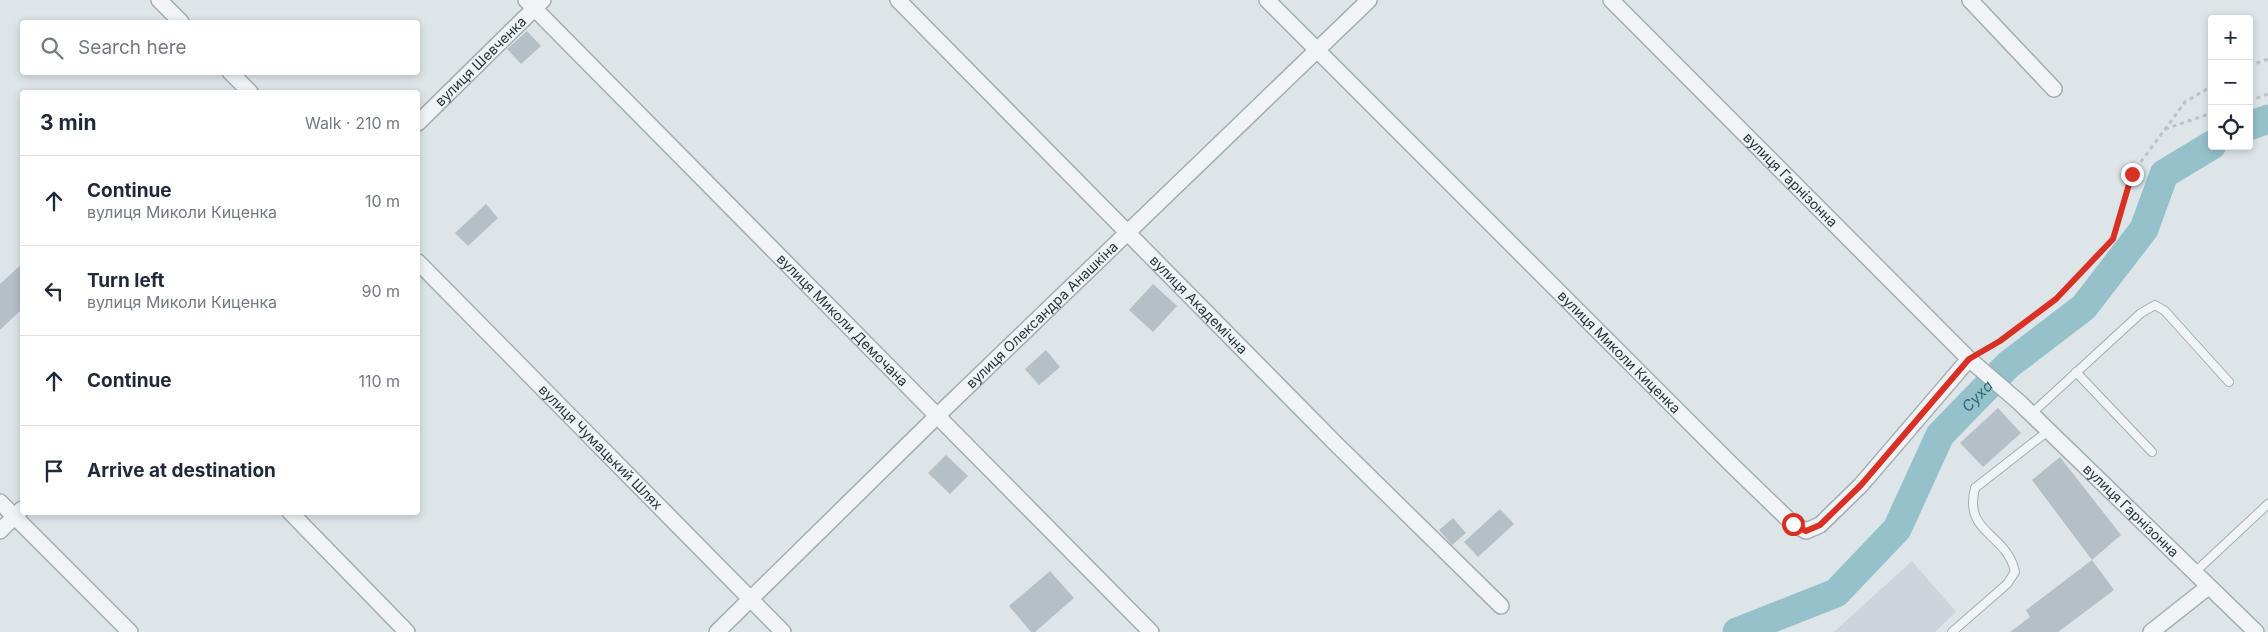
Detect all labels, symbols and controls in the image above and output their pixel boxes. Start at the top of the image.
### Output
street label: вулиця Шевченка [431,12,529,109]
map controls [2208,15,2253,150]
button: + [2208,15,2253,60]
search box [20,20,420,75]
icon: search [38,34,66,62]
text: Search here [78,36,187,59]
button: − [2208,60,2253,105]
button: locate [2208,105,2253,150]
text: 3 min [40,110,96,135]
text: Walk · 210 m [305,113,400,133]
street label: вулиця Гарнізонна [1740,129,1841,230]
route end [2121,163,2144,186]
text: Continue [87,179,172,202]
icon: ahead [40,187,68,215]
text: 10 m [365,191,400,211]
text: вулиця Миколи Киценка [87,202,277,222]
street label: вулиця Олександра Анашкіна [962,238,1121,391]
street label: вулиця Миколи Демочана [774,250,912,389]
street label: вулиця Академічна [1146,251,1251,357]
text: Turn left [87,269,165,292]
icon: left [40,277,68,305]
text: 90 m [361,281,400,301]
street label: вулиця Миколи Киценка [1555,287,1684,417]
text: вулиця Миколи Киценка [87,292,277,312]
icon: ahead [40,367,68,395]
text: Continue [87,369,172,392]
text: 110 m [358,371,400,391]
water label: Суха [1957,376,1997,416]
street label: вулиця Чумацький Шлях [535,381,667,513]
icon: arrive [40,457,68,485]
text: Arrive at destination [87,459,276,482]
street label: вулиця Гарнізонна [2080,460,2183,560]
route start [1782,513,1805,536]

